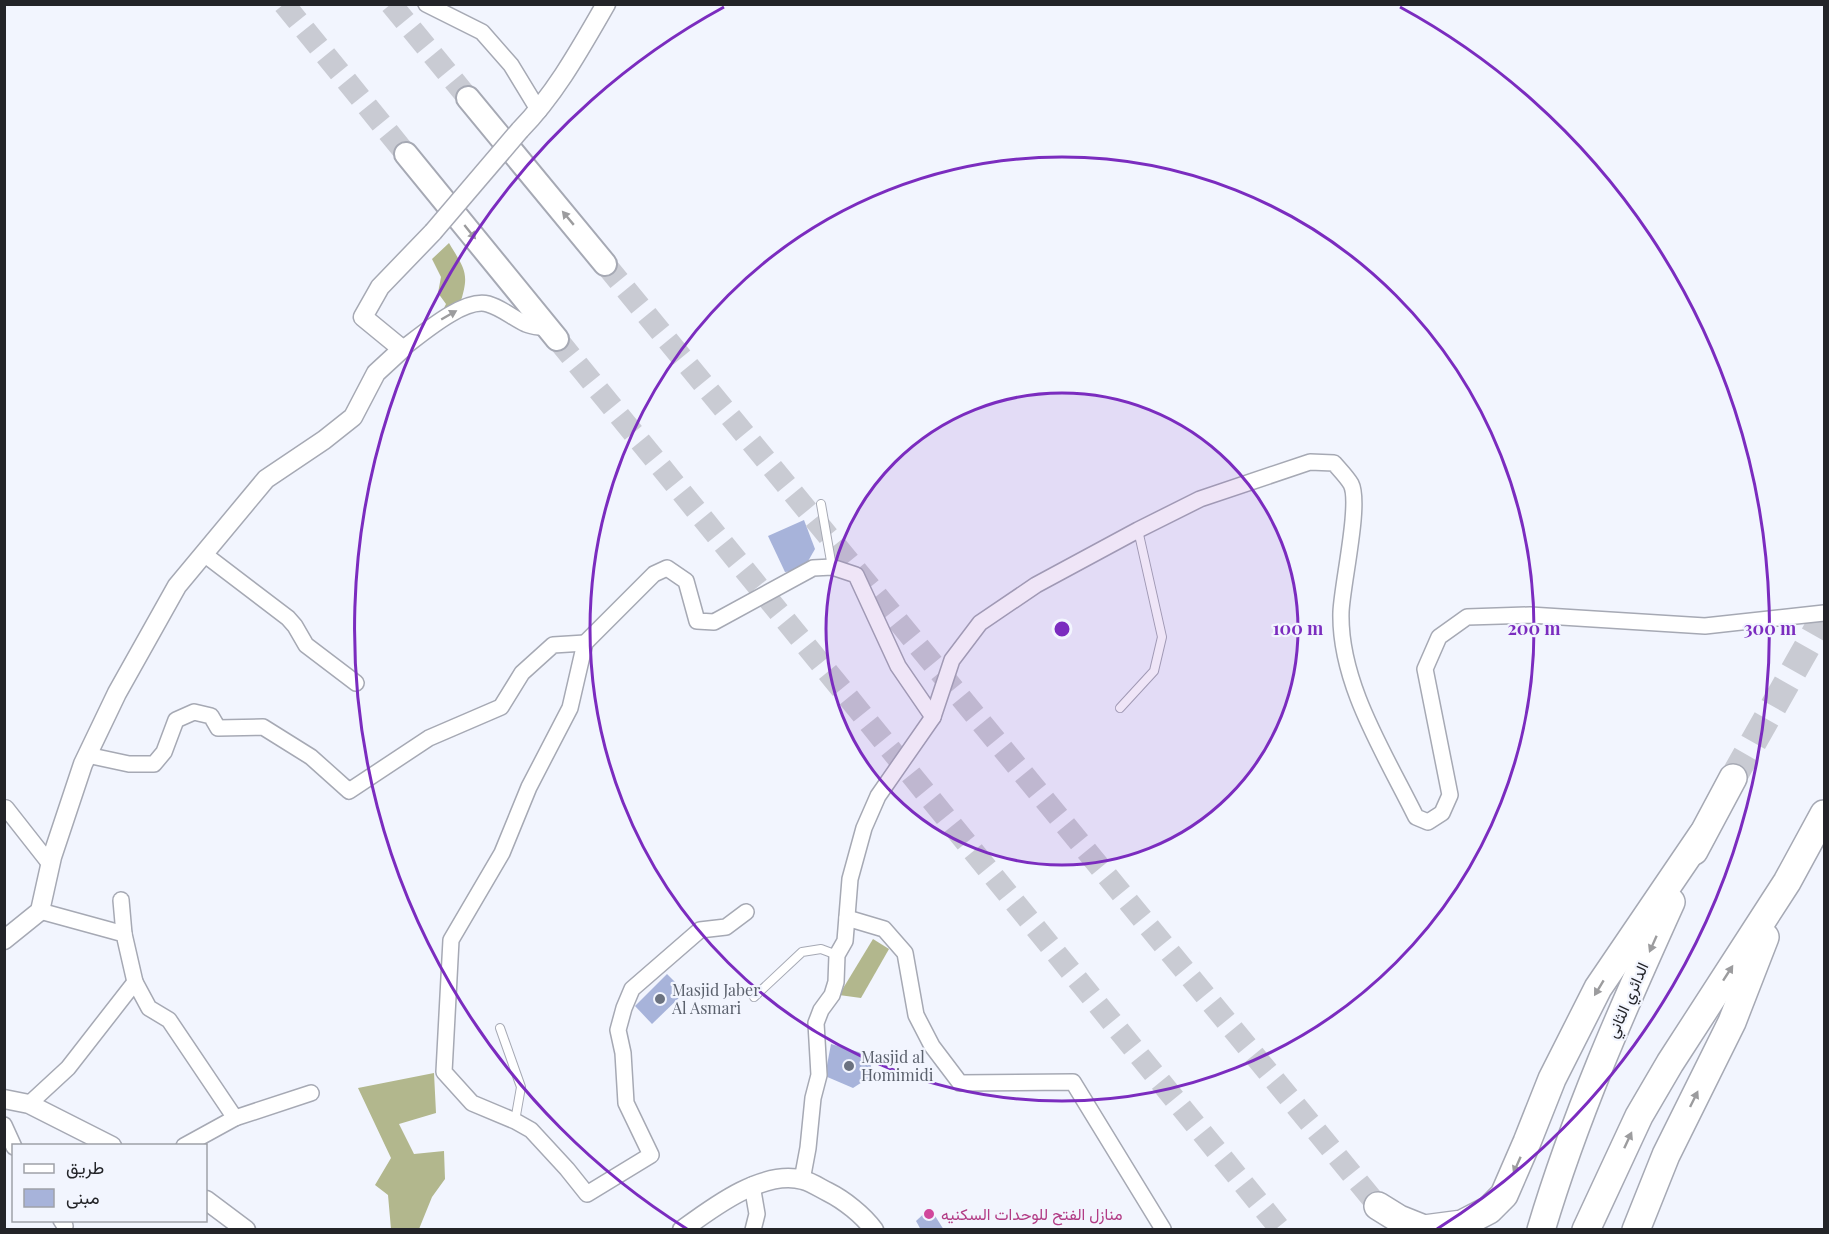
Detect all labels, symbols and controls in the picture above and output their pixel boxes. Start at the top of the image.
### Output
one-way arrow [562,211,575,226]
one-way arrow [463,224,476,239]
one-way arrow [441,310,458,320]
text: 100 m [1273,616,1324,640]
text: 200 m [1507,616,1561,640]
text: 300 m [1744,616,1797,640]
centre of rings [1052,619,1072,639]
one-way arrow [1648,935,1657,952]
street label: الدائري الثاني [1601,959,1656,1042]
one-way arrow [1722,965,1733,981]
place label: Masjid Jaber Al Asmari [671,979,760,1018]
one-way arrow [1593,980,1604,996]
marker: Masjid Jaber Al Asmari [653,992,667,1006]
place label: Masjid al Homimidi [861,1046,934,1085]
marker: Masjid al Homimidi [842,1059,856,1073]
one-way arrow [1688,1090,1698,1108]
one-way arrow [1623,1131,1632,1148]
legend [12,1144,207,1222]
text: طريق [66,1155,104,1179]
one-way arrow [1513,1156,1522,1173]
text: مبنى [66,1185,100,1209]
place label: منازل الفتح للوحدات السكنيه [941,1203,1123,1226]
marker: منازل الفتح للوحدات السكنيه [922,1207,936,1221]

